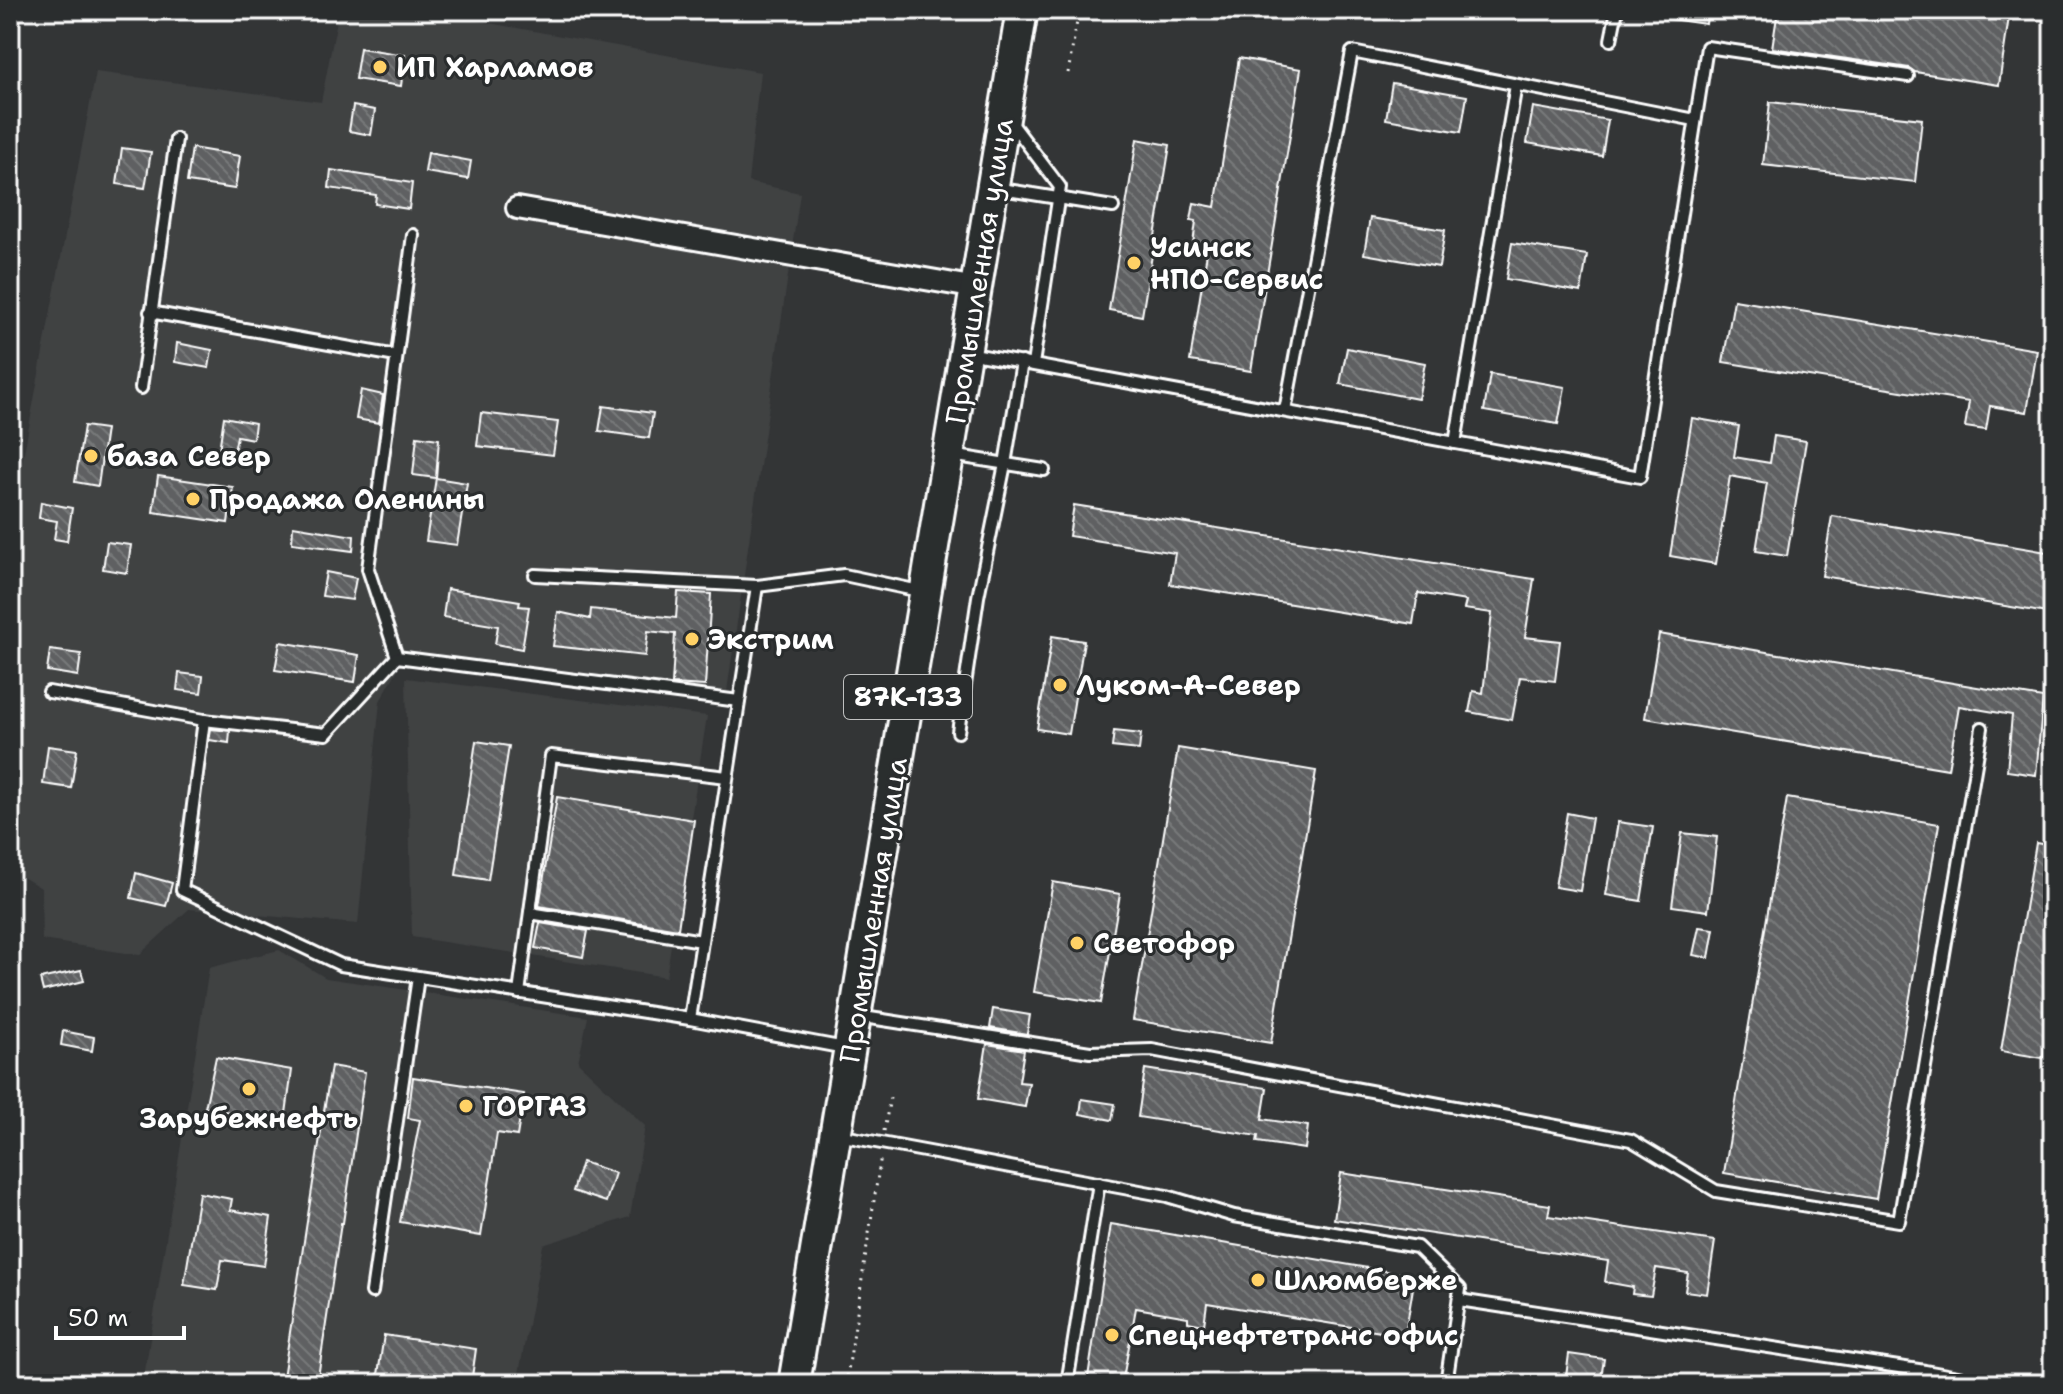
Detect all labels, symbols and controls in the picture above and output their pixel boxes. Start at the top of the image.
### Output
place label: ИП Харламов [396,48,593,86]
marker: ИП Харламов [371,58,389,76]
street label: Промышленная улица [936,115,1022,427]
place label: Усинск НПО-Сервис [1150,228,1324,298]
marker: Усинск НПО-Сервис [1125,254,1143,272]
place label: база Север [107,437,271,475]
marker: база Север [82,447,100,465]
place label: Продажа Оленины [209,480,485,518]
marker: Продажа Оленины [184,490,202,508]
place label: Экстрим [708,620,834,658]
marker: Экстрим [683,630,701,648]
place label: Луком-А-Север [1076,666,1301,704]
road number: 87К-133 [844,675,972,719]
marker: Луком-А-Север [1051,676,1069,694]
street label: Промышленная улица [830,754,916,1066]
place label: Светофор [1093,924,1235,962]
marker: Светофор [1068,934,1086,952]
marker: Зарубежнефть [240,1080,258,1098]
place label: ГОРГАЗ [482,1087,586,1125]
marker: ГОРГАЗ [457,1097,475,1115]
place label: Зарубежнефть [140,1099,358,1137]
place label: Шлюмберже [1274,1261,1458,1299]
marker: Шлюмберже [1249,1271,1267,1289]
scale bar [56,1290,184,1340]
text: 50 m [68,1302,128,1334]
place label: Спецнефтетранс офис [1128,1316,1459,1354]
marker: Спецнефтетранс офис [1103,1326,1121,1344]

